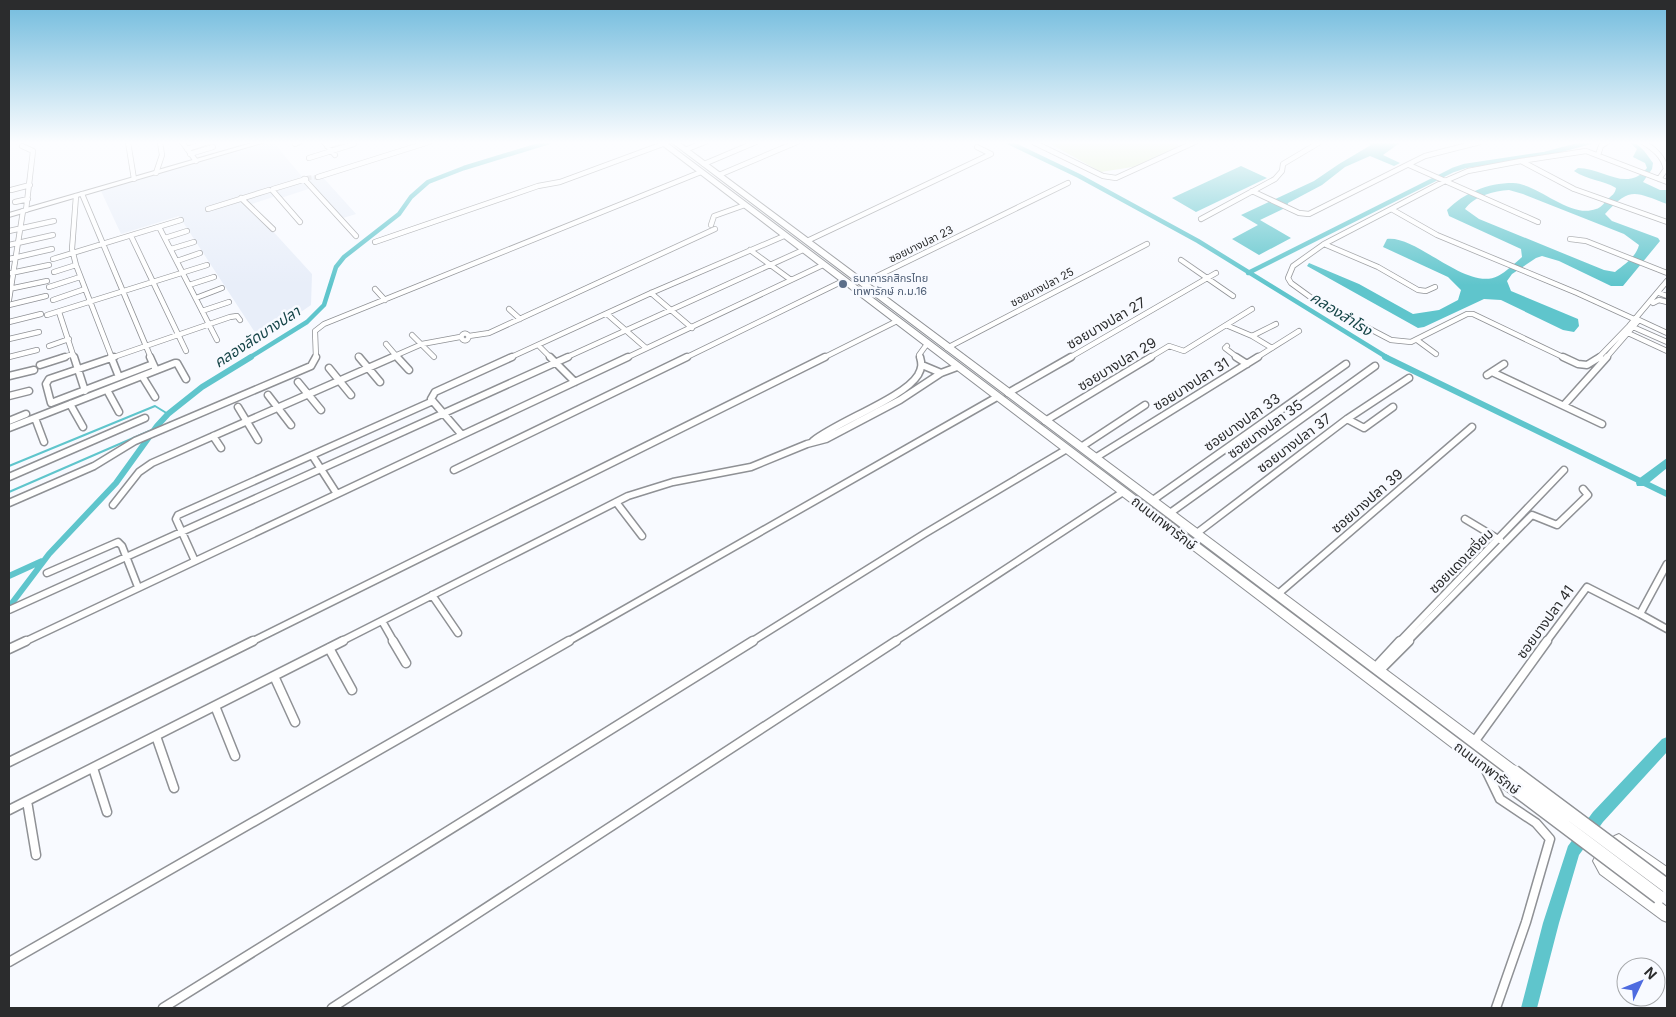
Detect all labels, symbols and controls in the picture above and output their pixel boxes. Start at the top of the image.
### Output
street label: ซอยบางปลา 23 [886,222,956,266]
street label: ซอยบางปลา 25 [1008,264,1076,310]
place label: ธนาคารกสิกรไทย เทพารักษ์ ก.ม.16 [853,271,928,298]
marker: ธนาคารกสิกรไทย เทพารักษ์ ก.ม.16 [837,278,849,290]
water label: คลองสำโรง [1307,287,1376,340]
street label: ซอยบางปลา 27 [1063,293,1148,352]
water label: คลองลัดบางปลา [210,301,304,372]
street label: ซอยบางปลา 29 [1074,333,1159,394]
street label: ซอยบางปลา 31 [1150,354,1232,414]
street label: ซอยบางปลา 33 [1200,389,1283,454]
street label: ซอยบางปลา 35 [1224,396,1306,462]
street label: ซอยบางปลา 37 [1253,409,1334,476]
street label: ซอยบางปลา 39 [1327,465,1406,536]
street label: ถนนเทพารักษ์ [1128,492,1200,553]
street label: ซอยแดงเสงี่ยม [1424,524,1497,597]
street label: ซอยบางปลา 41 [1512,582,1577,662]
street label: ถนนเทพารักษ์ [1451,737,1524,798]
north arrow [1616,957,1666,1007]
text: N [1641,963,1661,982]

